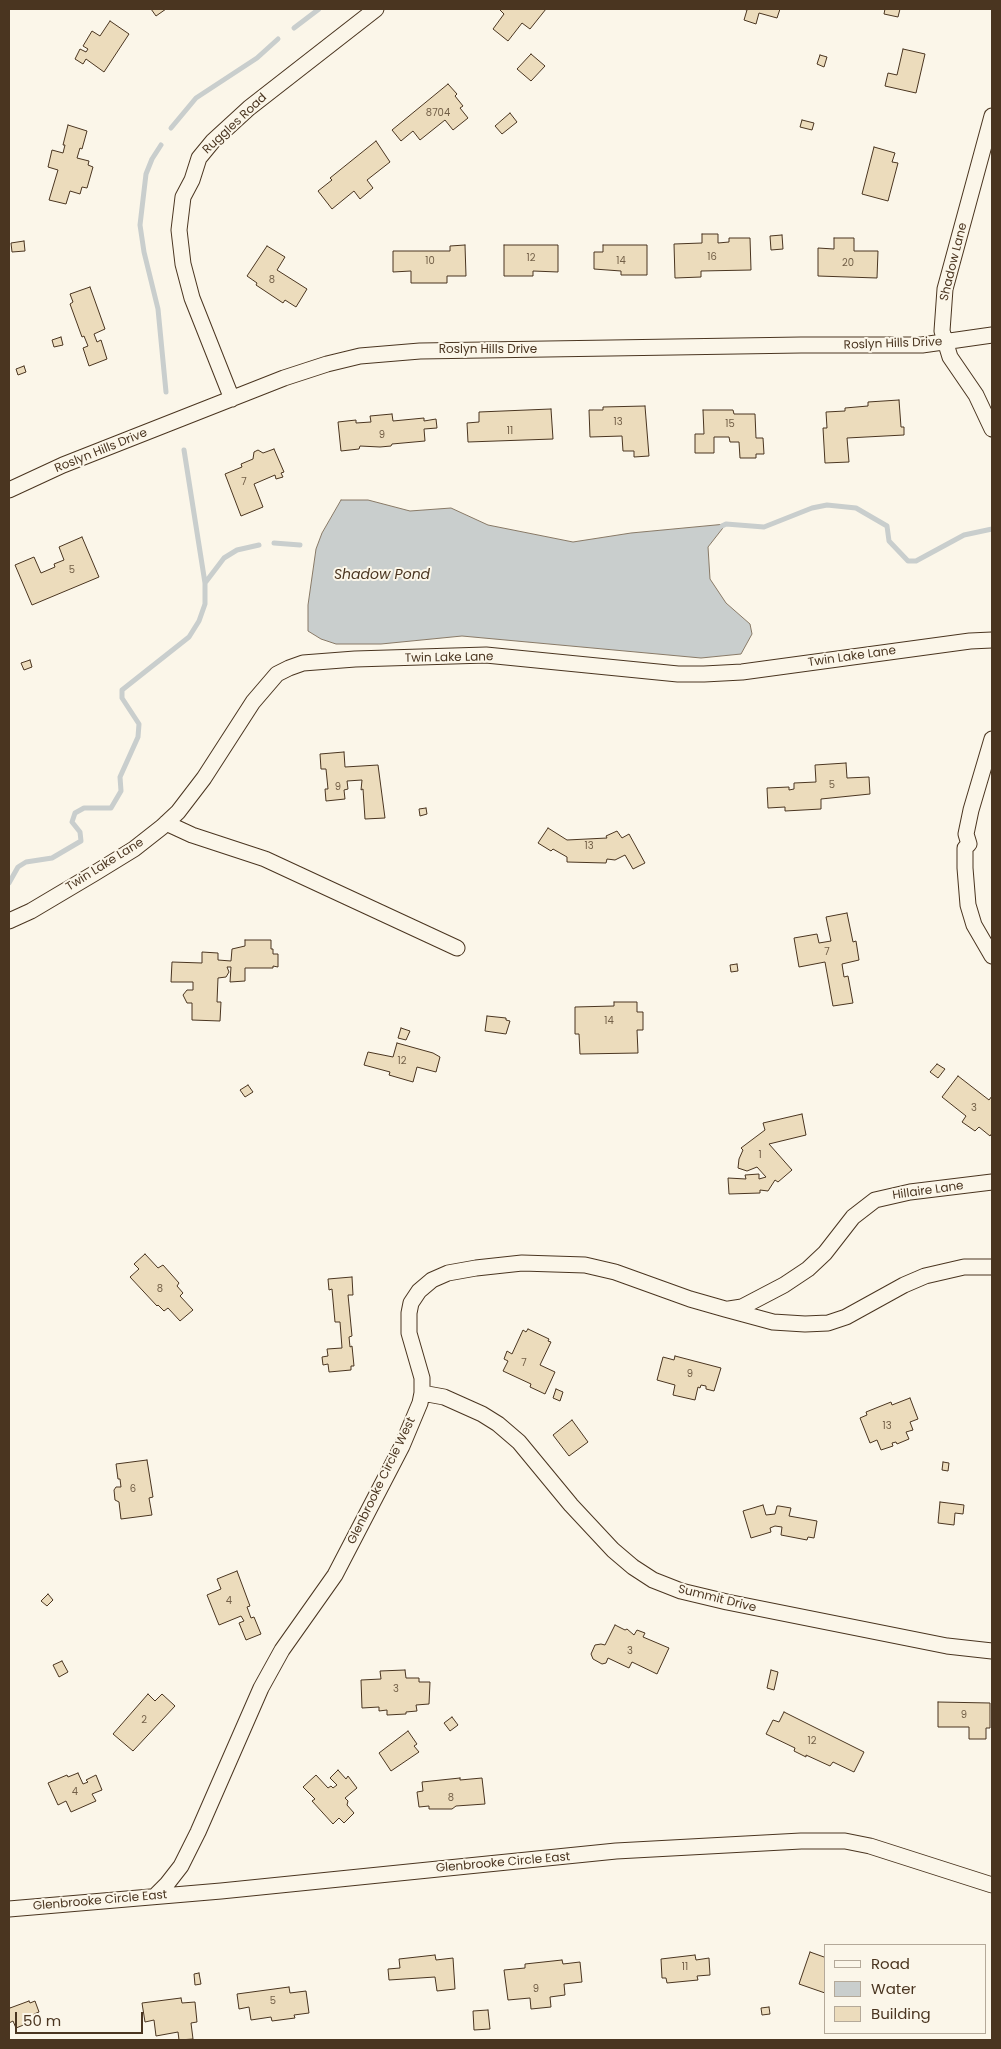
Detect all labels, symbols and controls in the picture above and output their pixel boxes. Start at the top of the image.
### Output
street label: Ruggles Road [200,91,270,157]
house number: 8704 [426,107,450,119]
street label: Shadow Lane [937,221,971,303]
house number: 16 [707,251,717,263]
house number: 12 [527,252,535,264]
house number: 10 [425,255,435,267]
house number: 14 [616,255,626,267]
house number: 20 [842,257,854,269]
house number: 8 [269,274,275,286]
street label: Roslyn Hills Drive [844,335,942,353]
street label: Roslyn Hills Drive [439,343,537,357]
house number: 13 [613,416,623,428]
house number: 15 [725,418,735,430]
house number: 11 [507,425,513,437]
street label: Roslyn Hills Drive [53,426,149,476]
house number: 9 [379,429,385,441]
house number: 7 [241,476,247,488]
house number: 5 [69,564,75,576]
water label: Shadow Pond [334,567,430,583]
street label: Twin Lake Lane [807,644,897,670]
street label: Twin Lake Lane [405,650,493,666]
house number: 5 [829,779,835,791]
house number: 9 [335,781,341,793]
street label: Twin Lake Lane [64,835,146,895]
house number: 13 [584,840,594,852]
house number: 7 [824,946,830,958]
house number: 14 [604,1015,614,1027]
house number: 12 [398,1055,406,1067]
house number: 3 [971,1102,977,1114]
house number: 1 [758,1149,762,1161]
street label: Hillaire Lane [891,1179,965,1203]
house number: 8 [157,1283,163,1295]
house number: 7 [521,1357,527,1369]
house number: 9 [687,1368,693,1380]
street label: Glenbrooke Circle West [345,1415,419,1547]
house number: 13 [882,1420,892,1432]
house number: 6 [130,1483,136,1495]
street label: Summit Drive [676,1582,758,1616]
house number: 4 [226,1595,232,1607]
house number: 3 [627,1645,633,1657]
house number: 3 [393,1683,399,1695]
house number: 9 [961,1709,967,1721]
house number: 2 [141,1714,147,1726]
house number: 12 [808,1735,816,1747]
house number: 4 [72,1786,78,1798]
house number: 8 [448,1792,454,1804]
street label: Glenbrooke Circle East [435,1850,571,1876]
street label: Glenbrooke Circle East [32,1888,168,1914]
legend [824,1944,986,2034]
text: Road [871,1953,910,1974]
house number: 11 [682,1961,688,1973]
text: Water [871,1978,916,1999]
house number: 9 [533,1983,539,1995]
house number: 5 [270,1995,276,2007]
scale bar [18,2002,145,2034]
text: Building [871,2003,931,2024]
text: 50 m [23,2010,61,2031]

